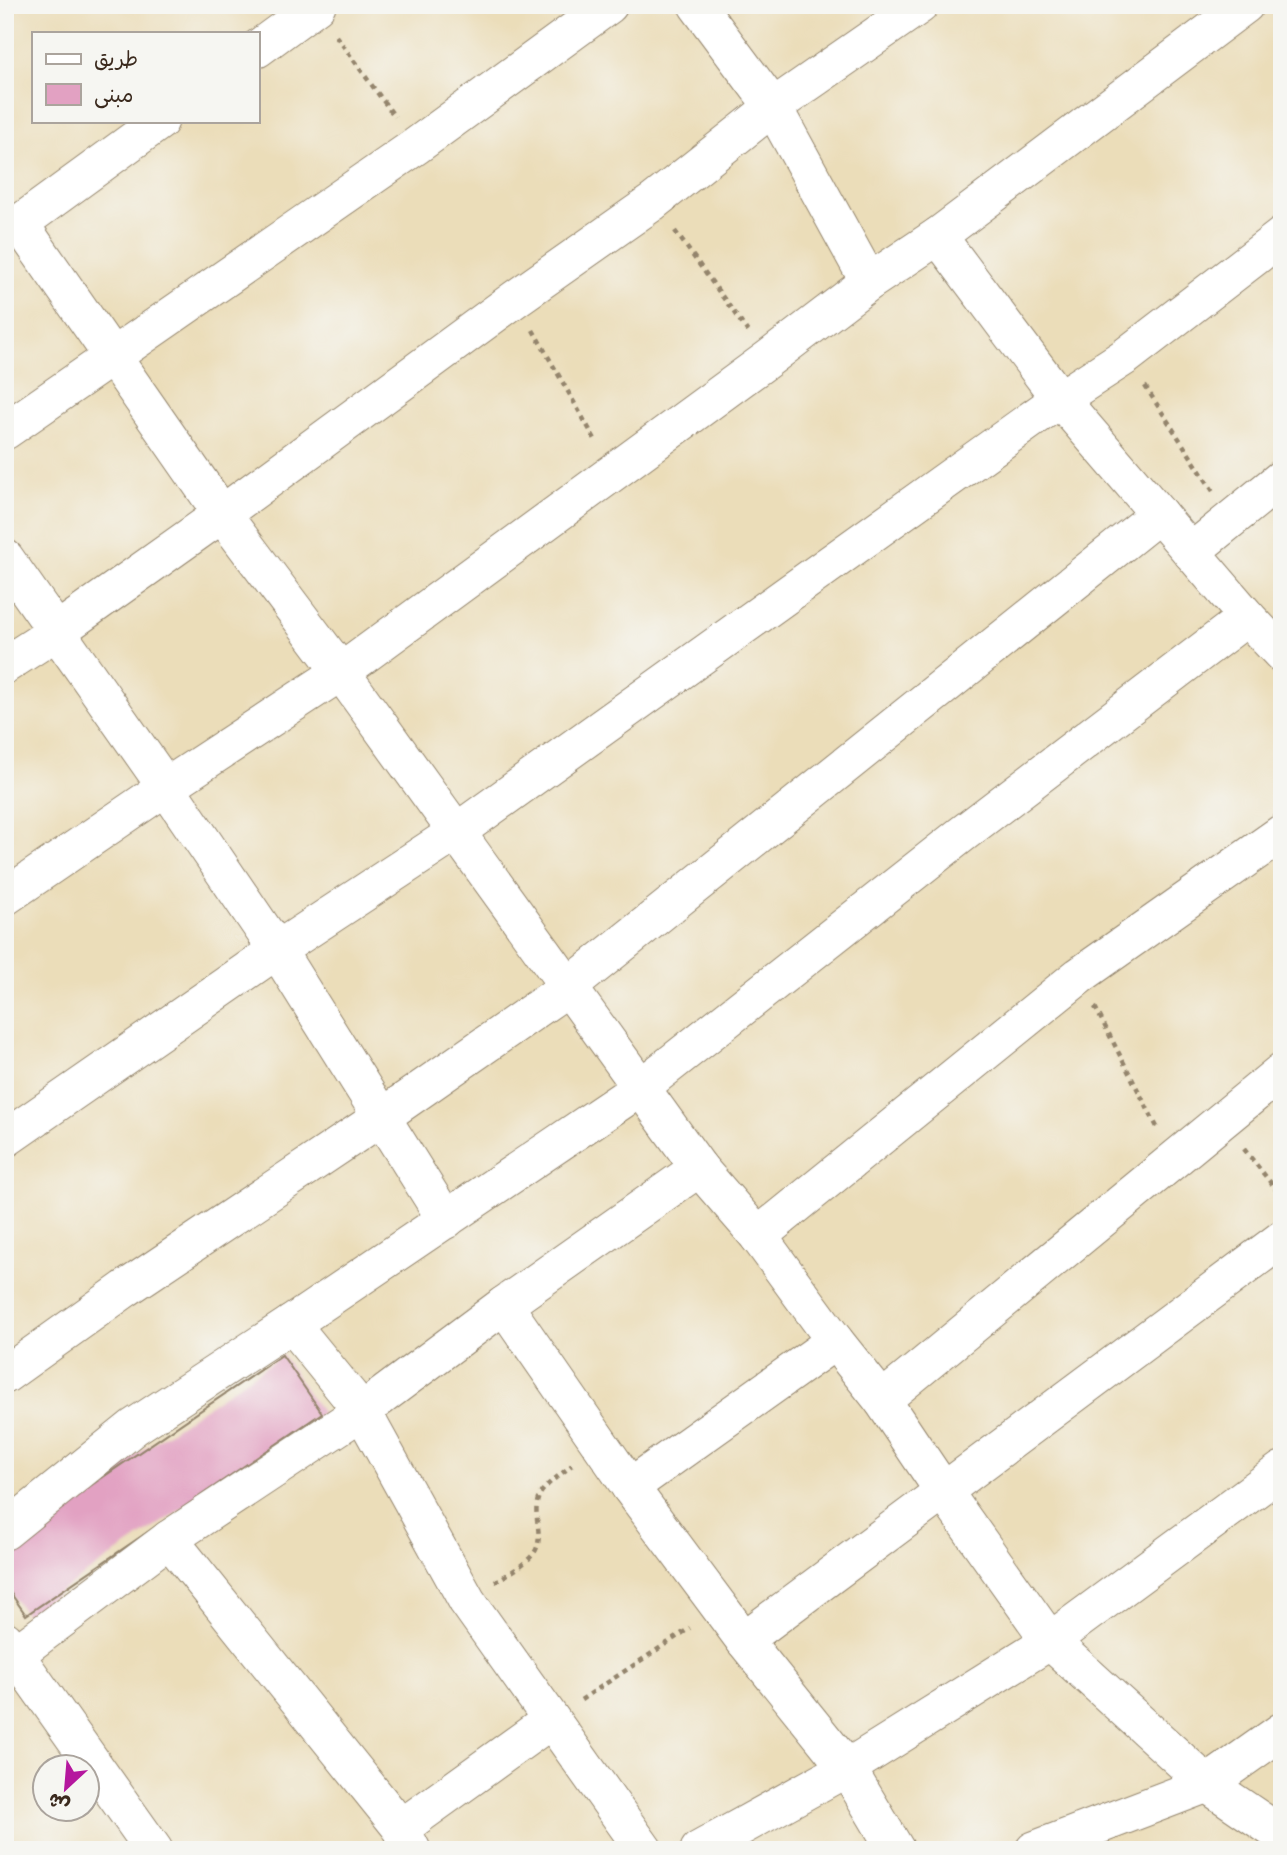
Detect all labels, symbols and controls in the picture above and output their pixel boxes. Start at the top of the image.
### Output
legend [32,32,259,122]
text: طريق [94,46,138,74]
text: مبنى [94,82,133,110]
north arrow [32,1754,102,1824]
text: ش [44,1786,74,1818]

